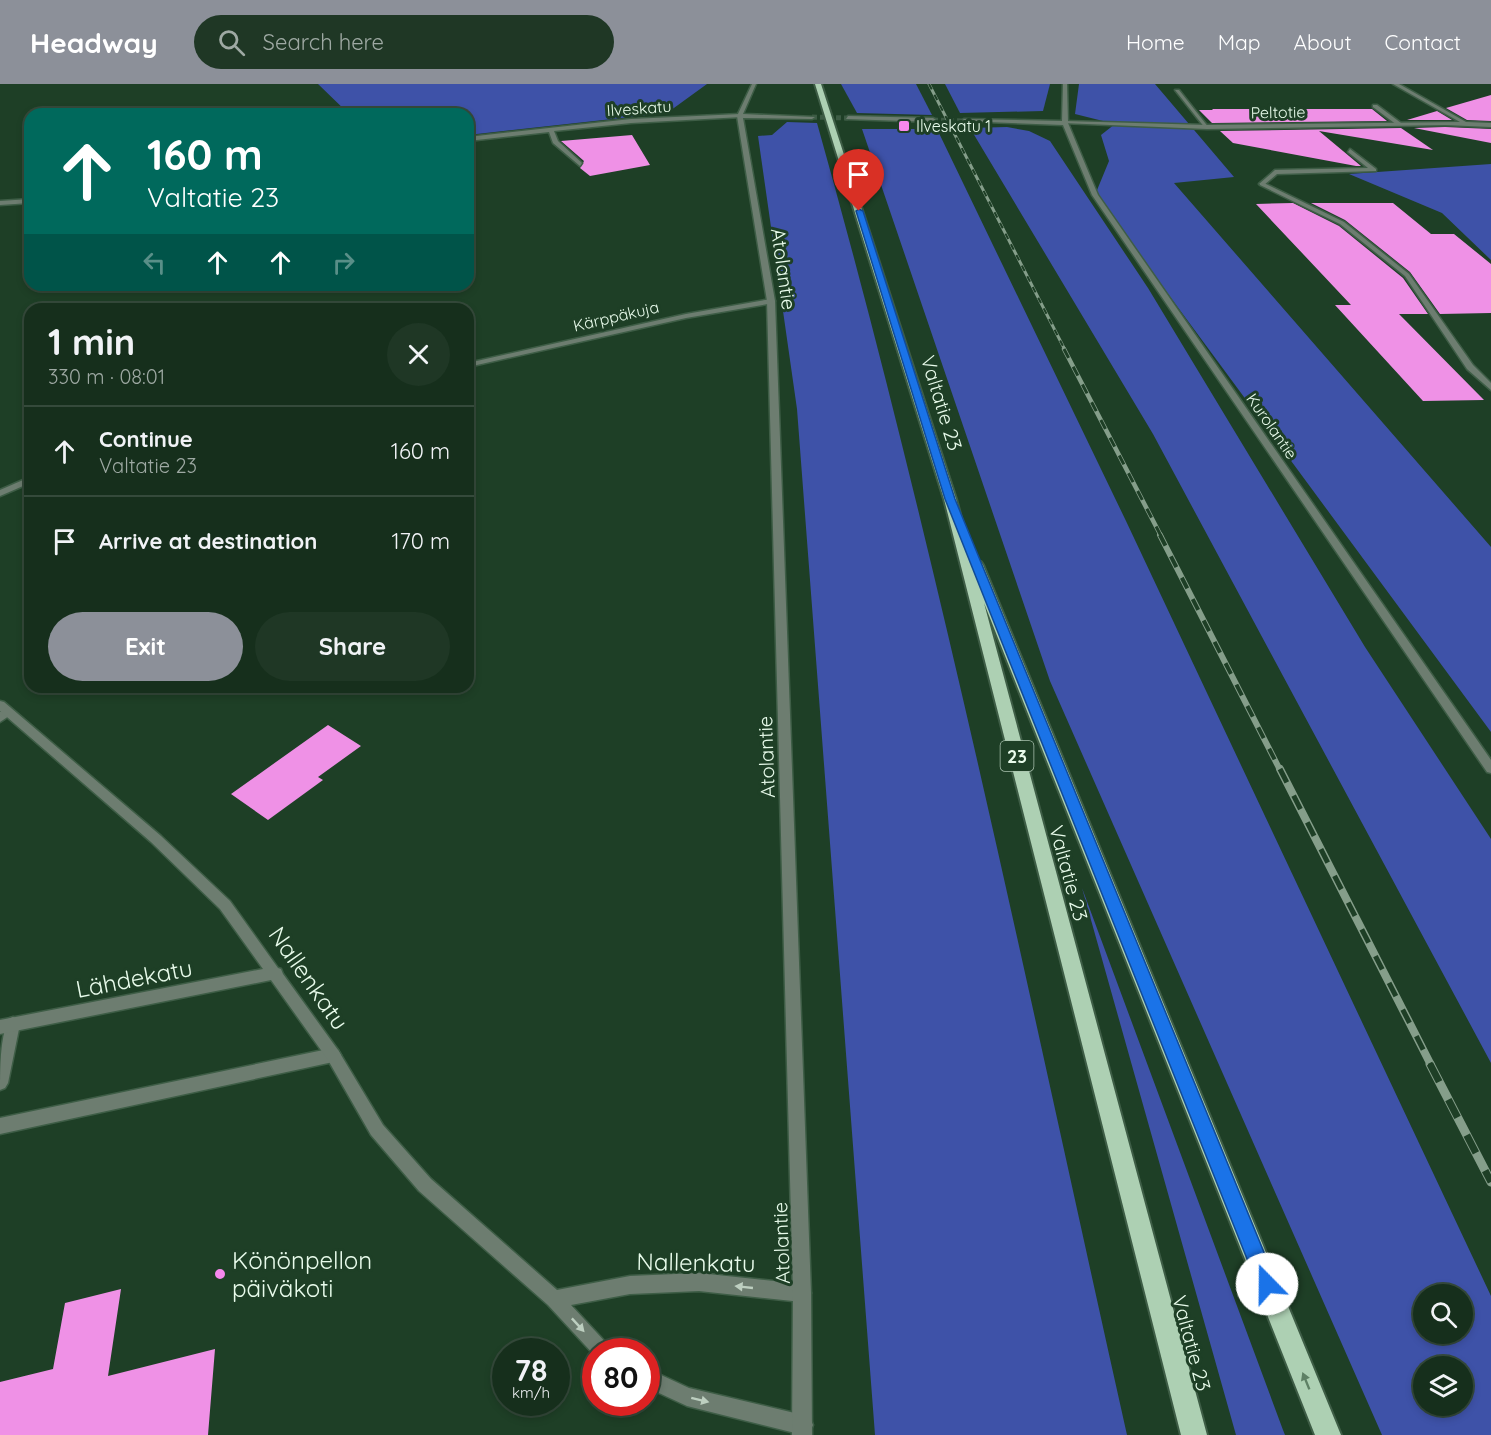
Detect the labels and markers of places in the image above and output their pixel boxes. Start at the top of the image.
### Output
place label: Ilveskatu 1 [916,116,991,136]
marker: Ilveskatu 1 [897,119,911,133]
pin [833,149,884,211]
place label: Könönpellon päiväkoti [232,1245,372,1303]
marker: Könönpellon päiväkoti [213,1267,227,1281]

